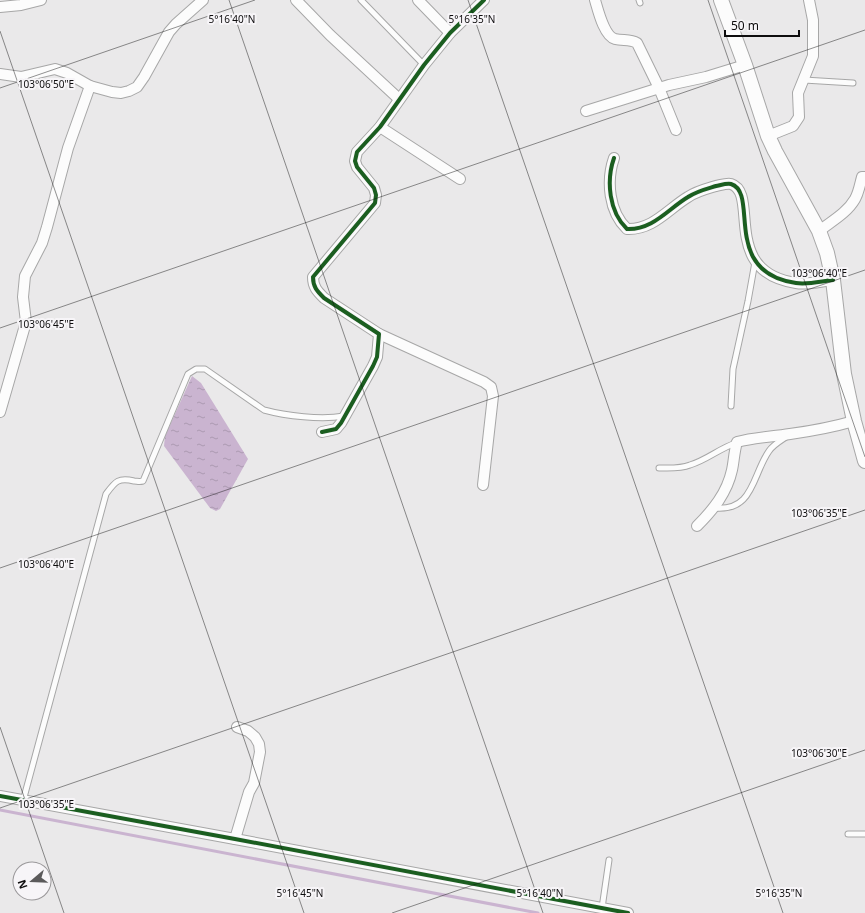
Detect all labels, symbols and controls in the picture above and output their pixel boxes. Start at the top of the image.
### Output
text: 5°16'40"N [209,12,255,26]
text: 5°16'35"N [449,12,495,26]
scale bar [725,12,799,38]
text: 50 m [731,17,759,34]
text: 103°06'50"E [18,77,74,91]
text: 103°06'40"E [791,266,847,280]
text: 103°06'45"E [18,317,74,331]
text: 103°06'35"E [791,506,847,520]
text: 103°06'40"E [18,557,74,571]
text: 103°06'30"E [791,746,847,760]
text: 103°06'35"E [18,797,74,811]
north arrow [12,861,52,901]
text: N [14,878,31,891]
text: 5°16'45"N [277,886,323,900]
text: 5°16'40"N [517,886,563,900]
text: 5°16'35"N [756,886,802,900]

